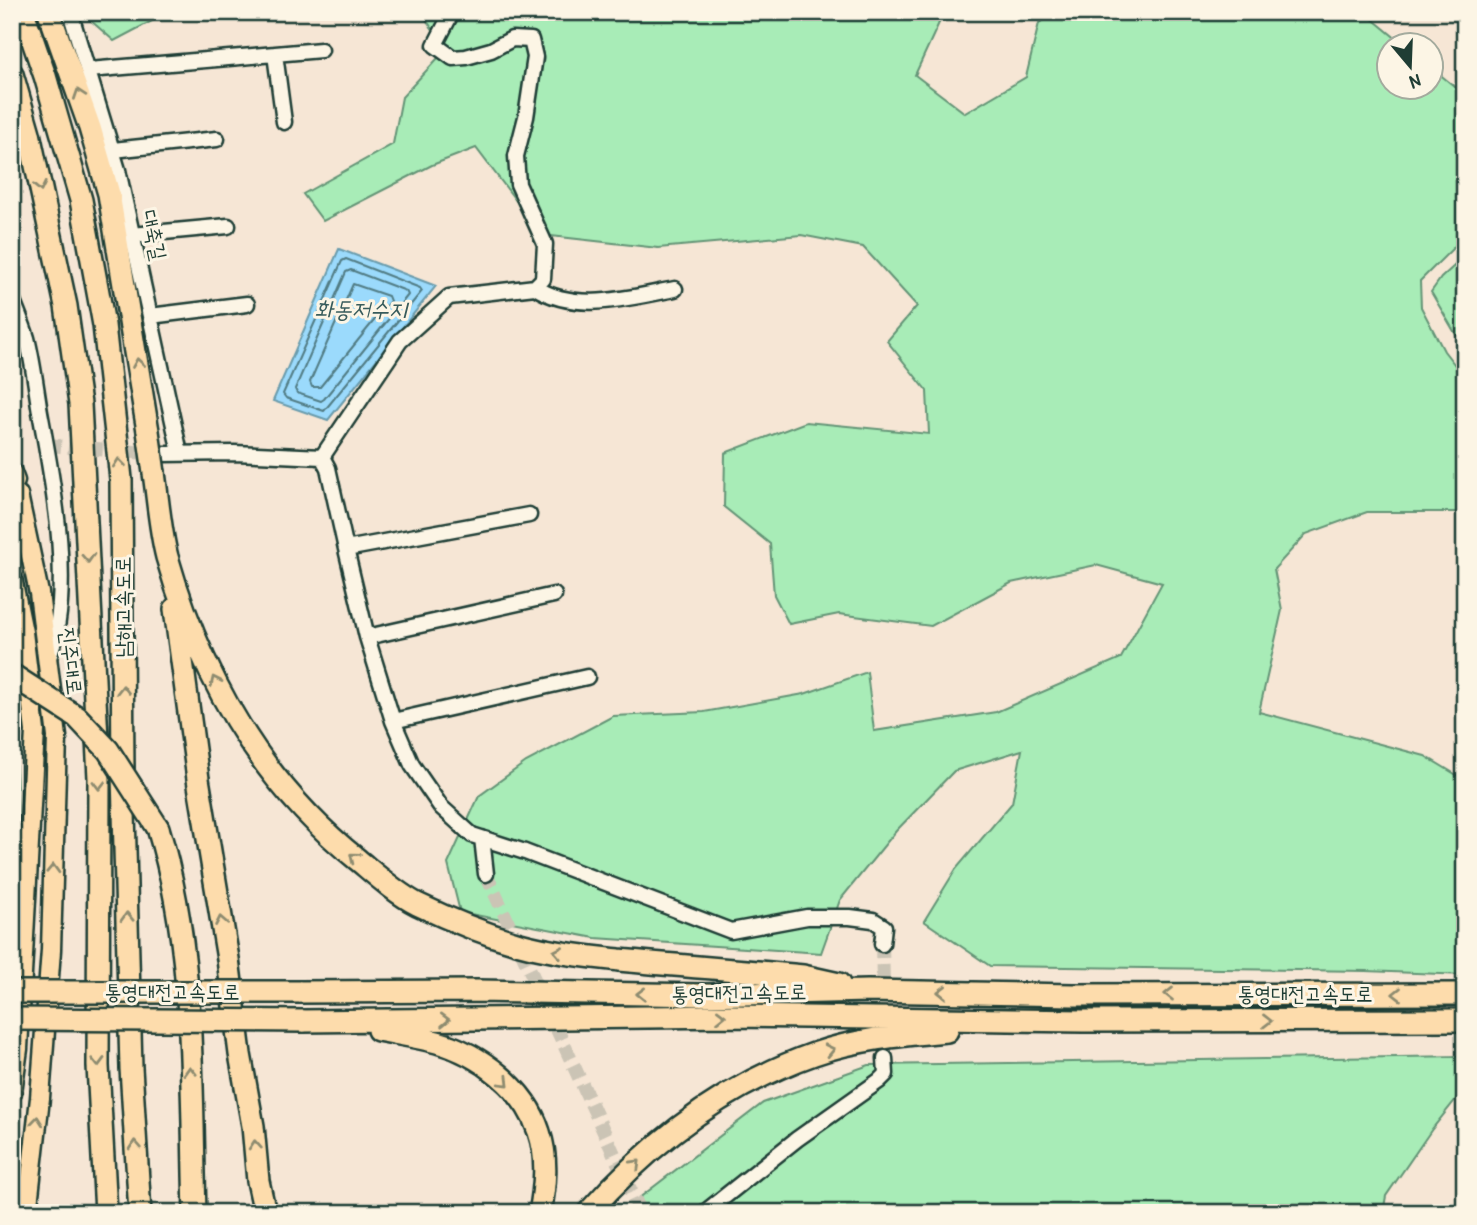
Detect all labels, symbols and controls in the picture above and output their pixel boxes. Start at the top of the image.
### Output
north arrow [1376,32,1446,102]
text: N [1407,68,1425,96]
one-way arrow [72,88,87,100]
one-way arrow [32,181,47,193]
street label: 대축길 [135,207,174,263]
water label: 화동저수지 [315,293,410,324]
one-way arrow [130,357,145,369]
one-way arrow [111,457,126,468]
one-way arrow [81,553,96,564]
street label: 남해고속도로 [108,556,137,658]
street label: 진주대로 [53,626,90,696]
one-way arrow [209,675,223,688]
one-way arrow [115,684,131,695]
one-way arrow [91,780,107,791]
one-way arrow [350,853,362,866]
one-way arrow [45,863,61,874]
one-way arrow [119,912,134,923]
one-way arrow [214,915,229,927]
one-way arrow [552,945,564,960]
street label: 통영대전고속도로 [104,977,240,1006]
street label: 통영대전고속도로 [671,977,807,1008]
street label: 통영대전고속도로 [1237,979,1373,1008]
one-way arrow [936,985,947,1000]
one-way arrow [635,986,646,1001]
one-way arrow [1163,986,1174,1002]
one-way arrow [1391,986,1401,1002]
one-way arrow [717,1008,727,1024]
one-way arrow [440,1012,451,1027]
one-way arrow [1263,1013,1273,1029]
one-way arrow [824,1044,836,1058]
one-way arrow [91,1056,106,1067]
one-way arrow [182,1065,197,1076]
one-way arrow [496,1074,509,1087]
one-way arrow [29,1115,44,1126]
one-way arrow [128,1139,143,1150]
one-way arrow [247,1140,262,1151]
one-way arrow [628,1160,641,1173]

